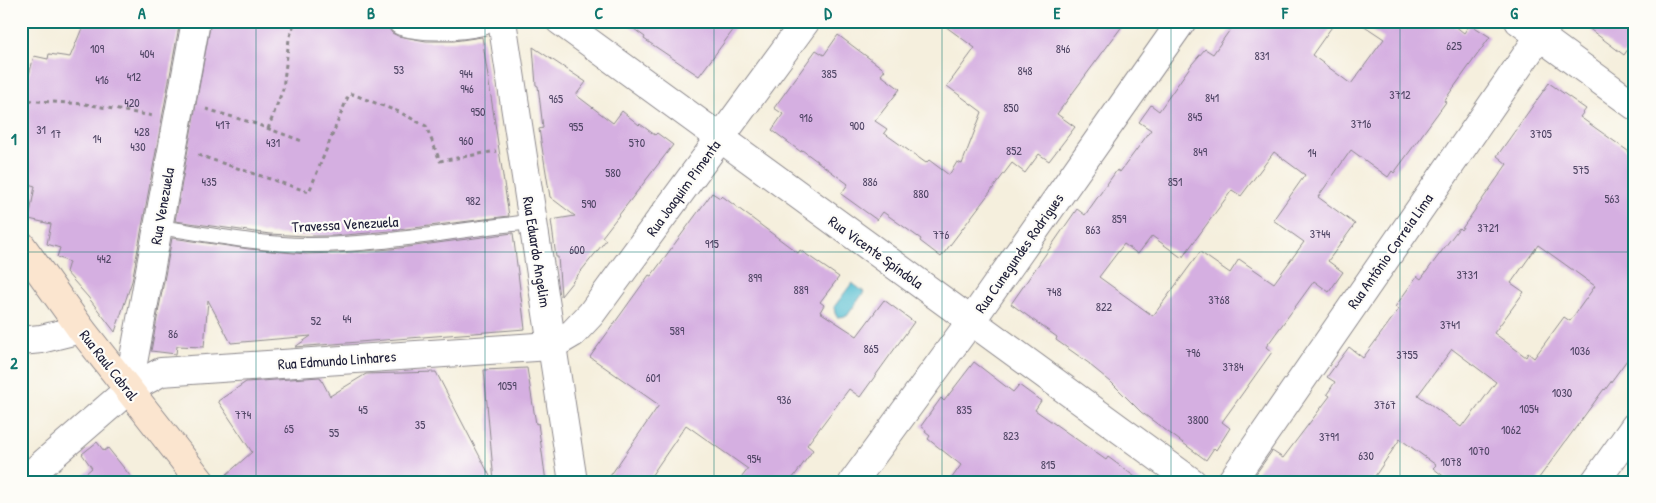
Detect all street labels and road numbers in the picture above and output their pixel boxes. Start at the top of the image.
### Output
street label: Rua Joaquim Pimenta [641,136,725,240]
street label: Rua Venezuela [145,166,179,246]
street label: Rua Cunegundes Rodrigues [970,189,1068,317]
street label: Rua Antônio Correia Lima [1342,189,1438,313]
street label: Rua Eduardo Angelim [518,195,556,309]
street label: Travessa Venezuela [291,211,399,237]
street label: Rua Vicente Spíndola [824,211,928,294]
street label: Rua Raul Cabral [75,325,143,405]
street label: Rua Edmundo Linhares [277,345,397,375]

